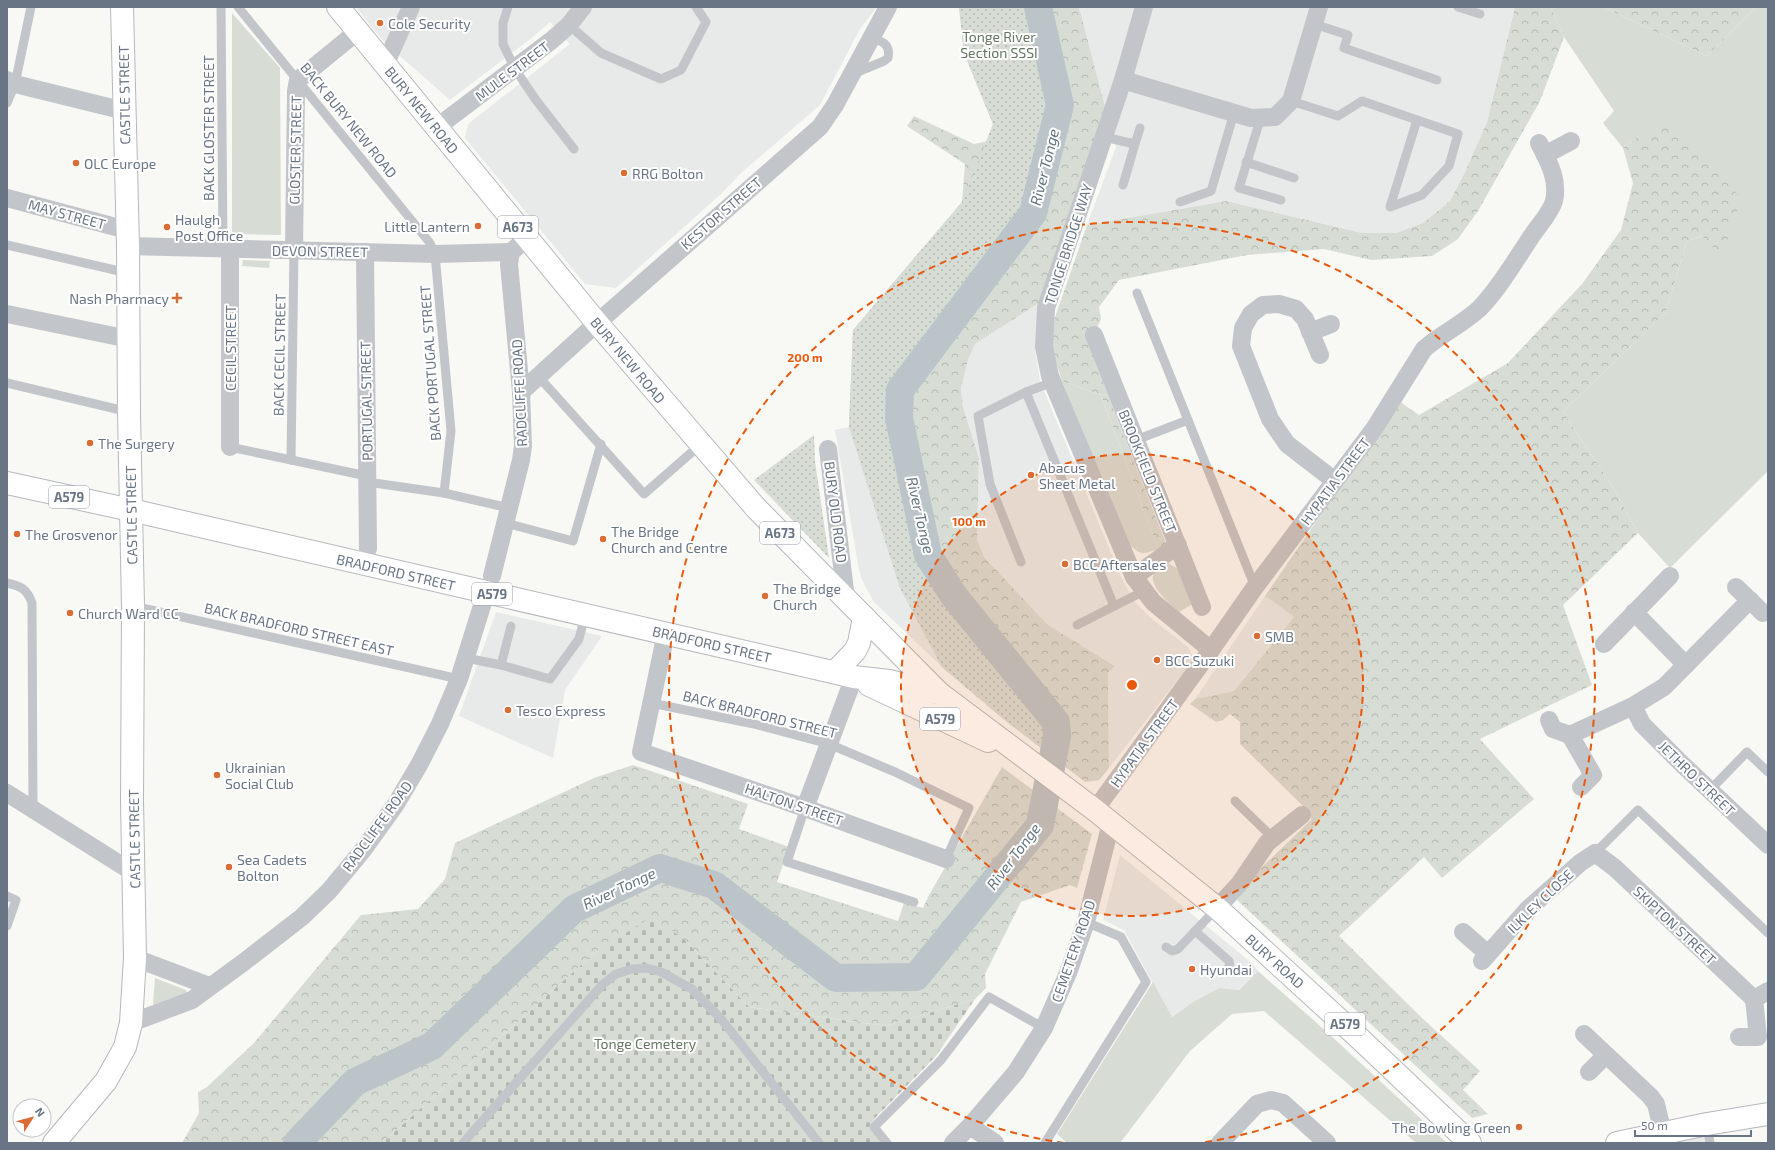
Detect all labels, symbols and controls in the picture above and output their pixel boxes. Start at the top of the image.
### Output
place label: Cole Security [388,15,471,32]
marker: Cole Security [375,18,385,28]
park label: Tonge River Section SSSI [960,28,1038,61]
street label: MULE STREET [472,38,552,104]
street label: CASTLE STREET [115,45,133,145]
street label: BACK GLOSTER STREET [200,55,217,201]
street label: BACK BURY NEW ROAD [297,59,401,181]
street label: BURY NEW ROAD [382,63,462,157]
street label: GLOSTER STREET [286,95,304,205]
water label: River Tonge [1026,127,1062,207]
place label: OLC Europe [84,155,156,172]
marker: OLC Europe [71,158,81,168]
place label: RRG Bolton [632,165,703,182]
marker: RRG Bolton [619,168,629,178]
street label: KESTOR STREET [677,173,765,253]
street label: TONGE BRIDGE WAY [1040,182,1096,306]
street label: MAY STREET [26,196,108,232]
place label: Haulgh Post Office [175,211,243,244]
road number: A673 [498,216,538,238]
place label: Little Lantern [384,218,470,235]
marker: Little Lantern [473,221,483,231]
marker: Haulgh Post Office [162,222,172,232]
street label: DEVON STREET [272,242,368,260]
street label: BACK PORTUGAL STREET [416,285,444,441]
place label: Nash Pharmacy [69,290,170,307]
marker: Nash Pharmacy [172,293,182,303]
street label: BACK CECIL STREET [269,294,289,416]
street label: CECIL STREET [222,305,239,391]
street label: BURY NEW ROAD [587,314,669,406]
street label: RADCLIFFE ROAD [508,339,530,447]
street label: PORTUGAL STREET [356,341,376,461]
text: 200 m [787,350,823,364]
street label: BROOKFIELD STREET [1116,407,1180,535]
street label: HYPATIA STREET [1297,434,1373,528]
place label: The Surgery [98,435,175,452]
marker: The Surgery [85,438,95,448]
place label: Abacus Sheet Metal [1039,459,1116,492]
street label: BURY OLD ROAD [821,460,851,564]
street label: CASTLE STREET [122,465,140,565]
marker: Abacus Sheet Metal [1026,470,1036,480]
water label: River Tonge [903,475,939,555]
road number: A579 [49,486,89,508]
text: 100 m [952,514,986,528]
road number: A673 [760,522,800,544]
place label: The Bridge Church and Centre [611,523,728,556]
place label: The Grosvenor [25,526,118,543]
marker: The Grosvenor [12,529,22,539]
marker: The Bridge Church and Centre [598,534,608,544]
street label: BRADFORD STREET [335,550,457,594]
place label: BCC Aftersales [1073,556,1166,573]
marker: BCC Aftersales [1060,559,1070,569]
place label: The Bridge Church [773,580,841,613]
road number: A579 [472,583,512,605]
marker: The Bridge Church [760,591,770,601]
street label: BACK BRADFORD STREET EAST [203,599,395,659]
place label: Church Ward CC [78,605,179,622]
marker: Church Ward CC [65,608,75,618]
street label: BRADFORD STREET [651,622,773,666]
place label: SMB [1265,628,1294,645]
marker: SMB [1252,631,1262,641]
place label: BCC Suzuki [1165,652,1234,669]
marker: BCC Suzuki [1152,655,1162,665]
centre of rings [1125,678,1139,692]
street label: BACK BRADFORD STREET [681,687,839,741]
street label: HYPATIA STREET [1106,696,1182,790]
place label: Tesco Express [516,702,606,719]
marker: Tesco Express [503,705,513,715]
road number: A579 [920,708,960,730]
street label: JETHRO STREET [1655,737,1739,819]
place label: Ukrainian Social Club [225,759,294,792]
marker: Ukrainian Social Club [212,770,222,780]
street label: RADCLIFFE ROAD [339,778,415,874]
street label: HALTON STREET [743,779,845,829]
street label: CASTLE STREET [125,789,143,889]
water label: River Tonge [982,819,1044,893]
place label: Sea Cadets Bolton [237,851,307,884]
marker: Sea Cadets Bolton [224,862,234,872]
water label: River Tonge [580,863,658,913]
street label: ILKLEY CLOSE [1504,865,1577,937]
street label: SKIPTON STREET [1630,882,1720,968]
street label: CEMETERY ROAD [1048,898,1098,1004]
street label: BURY ROAD [1242,930,1308,992]
place label: Hyundai [1200,961,1252,978]
marker: Hyundai [1187,964,1197,974]
road number: A579 [1325,1013,1365,1035]
park label: Tonge Cemetery [594,1035,697,1052]
north arrow [12,1098,52,1138]
text: N [33,1105,48,1119]
scale bar [1635,1112,1751,1138]
text: 50 m [1641,1118,1668,1132]
place label: The Bowling Green [1392,1119,1511,1136]
marker: The Bowling Green [1514,1122,1524,1132]

